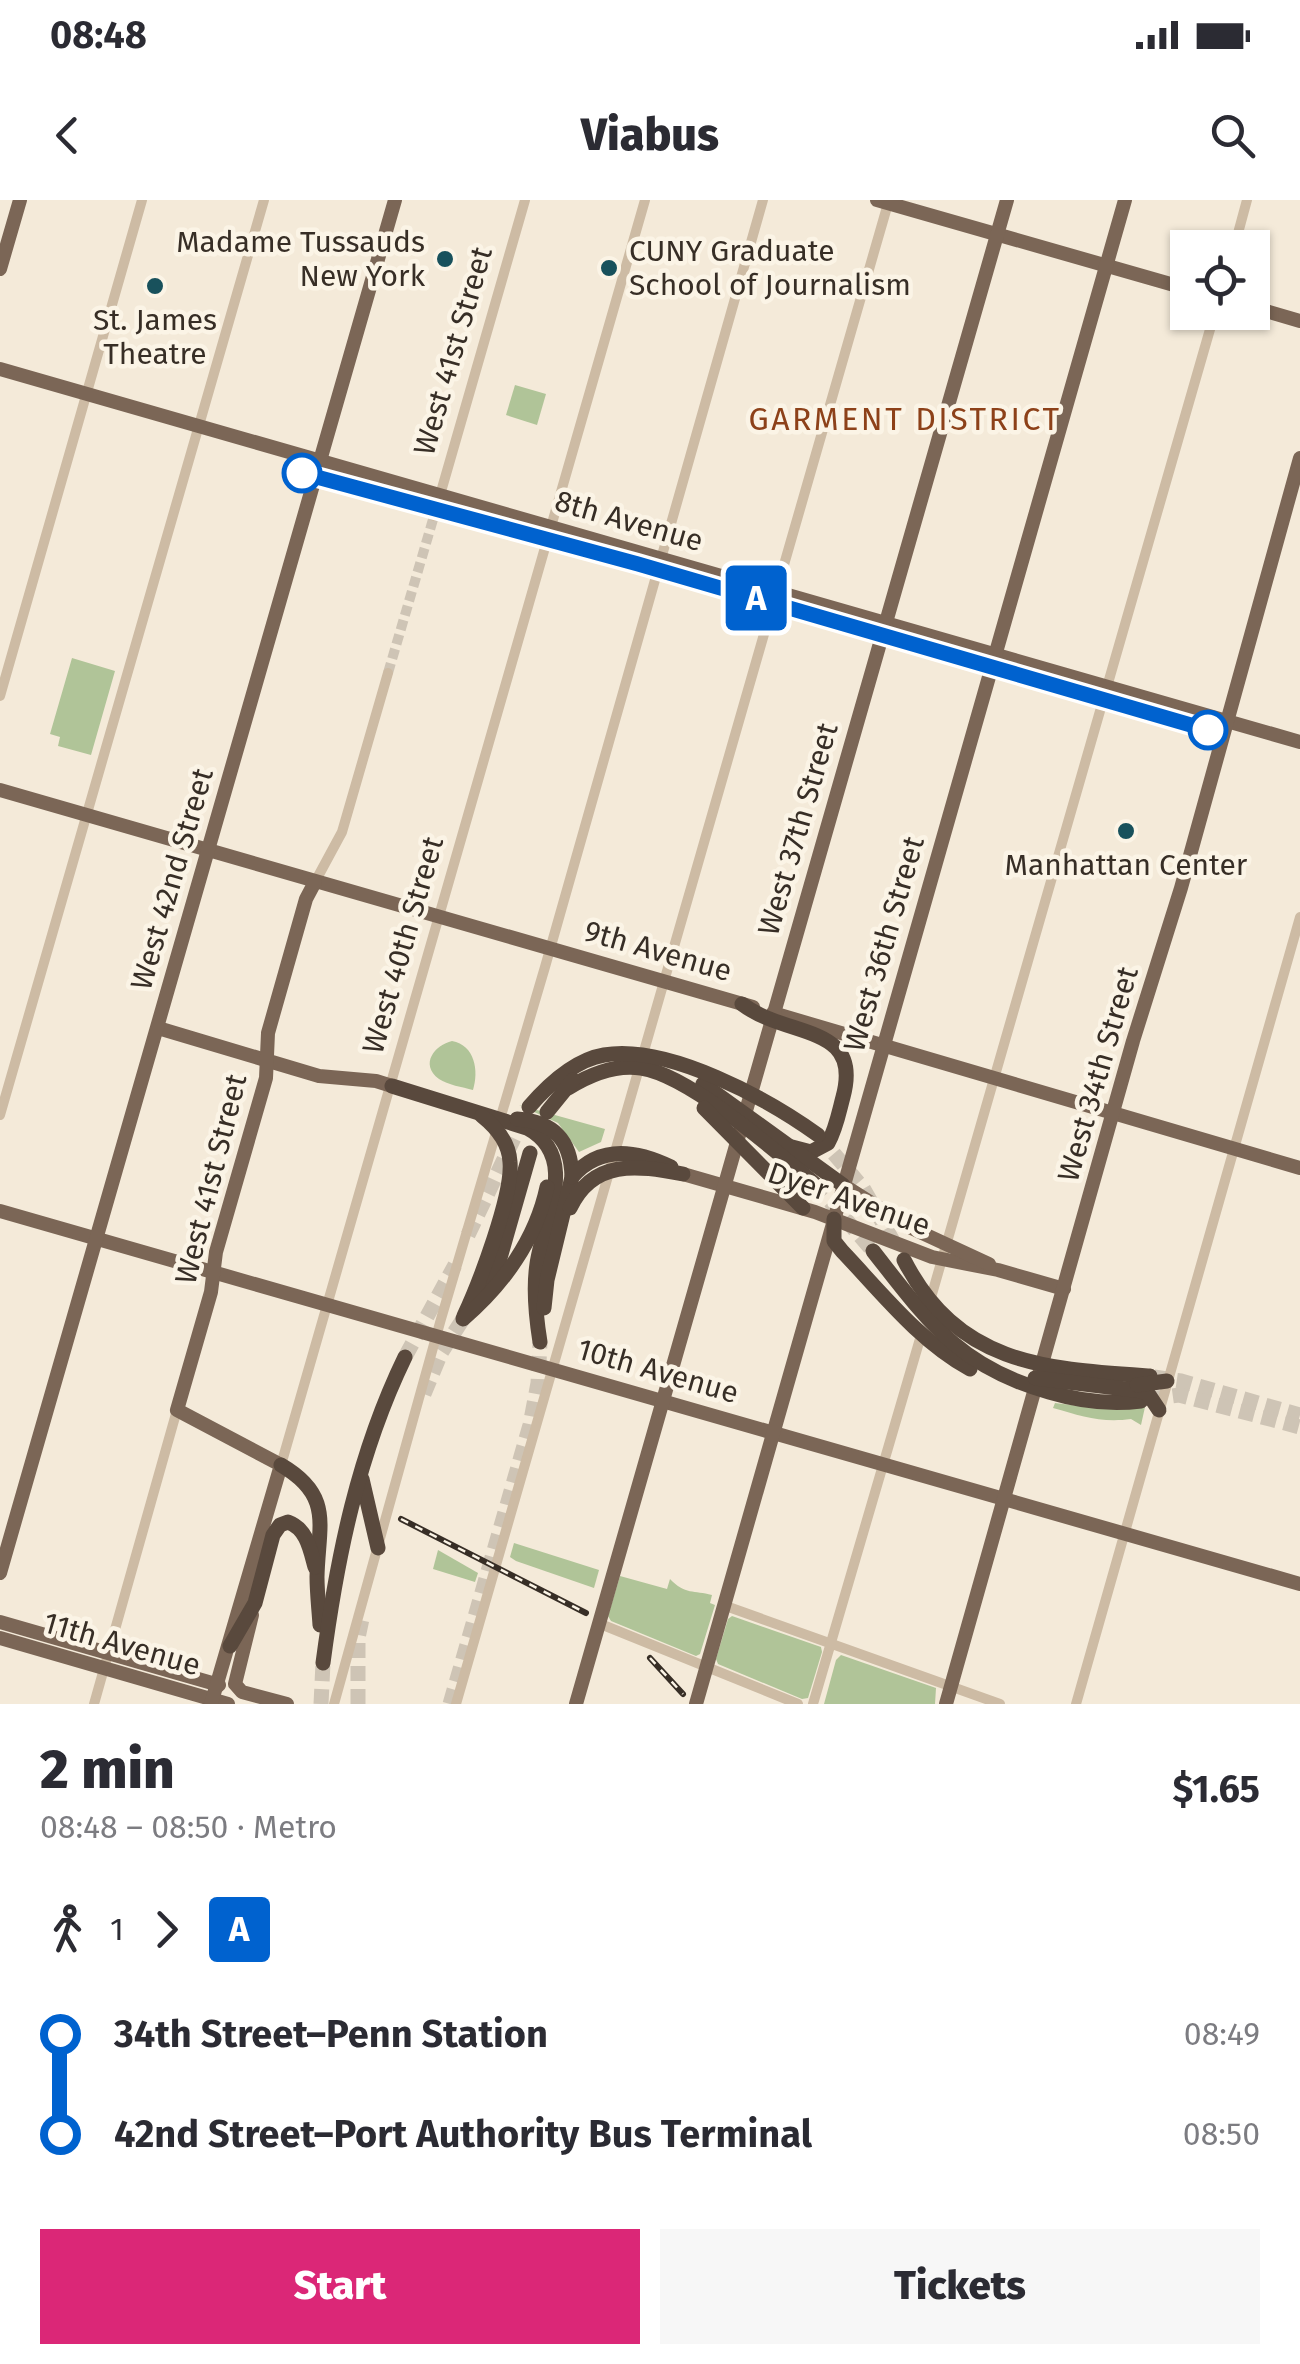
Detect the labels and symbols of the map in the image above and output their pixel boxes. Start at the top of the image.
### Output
place label: Madame Tussauds New York [176,224,426,294]
place label: CUNY Graduate School of Journalism [629,233,911,303]
street label: West 41st Street [406,243,500,459]
marker: Madame Tussauds New York [434,248,456,270]
marker: CUNY Graduate School of Journalism [598,257,620,279]
marker: St. James Theatre [144,275,166,297]
place label: St. James Theatre [93,302,217,372]
district label: GARMENT DISTRICT [748,400,1062,438]
unlabelled marker [283,454,321,492]
street label: 8th Avenue [551,483,707,559]
line badge: A [724,566,788,630]
unlabelled marker [1189,711,1227,749]
street label: West 37th Street [750,718,846,939]
street label: West 42nd Street [123,764,221,994]
marker: Manhattan Center [1115,820,1137,842]
street label: West 40th Street [355,832,451,1058]
street label: West 36th Street [836,832,932,1056]
place label: Manhattan Center [1005,847,1248,883]
street label: 9th Avenue [580,913,736,989]
street label: West 34th Street [1050,962,1146,1186]
street label: West 41st Street [168,1070,255,1288]
street label: Dyer Avenue [763,1154,935,1244]
street label: 10th Avenue [573,1331,743,1411]
street label: 11th Avenue [39,1604,205,1684]

